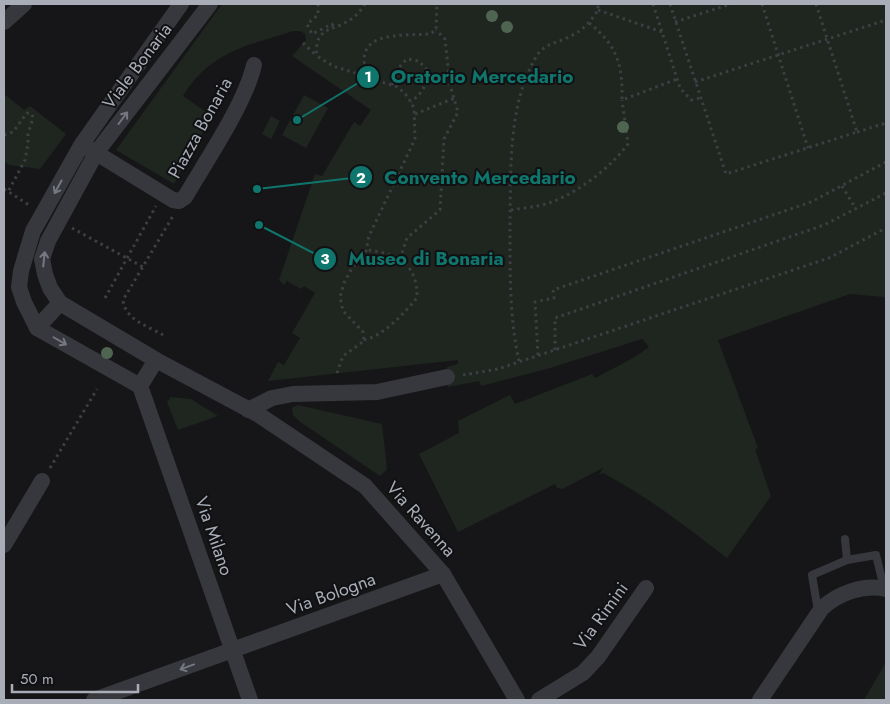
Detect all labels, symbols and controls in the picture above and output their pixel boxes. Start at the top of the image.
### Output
street label: Viale Bonaria [96,18,178,114]
callout: Oratorio Mercedario [355,60,583,94]
text: Oratorio Mercedario [391,63,573,90]
text: 1 [364,66,372,88]
street label: Piazza Bonaria [162,73,238,183]
one-way arrow [118,111,128,125]
callout: Convento Mercedario [349,160,585,194]
text: Convento Mercedario [384,164,576,191]
text: 2 [356,167,366,189]
one-way arrow [53,179,63,194]
callout: Museo di Bonaria [313,242,513,276]
text: Museo di Bonaria [348,245,504,272]
text: 3 [320,248,330,270]
one-way arrow [40,251,49,267]
one-way arrow [53,336,68,346]
street label: Via Ravenna [380,475,462,563]
street label: Via Milano [188,493,240,579]
street label: Via Bologna [283,566,379,622]
street label: Via Rimini [567,577,635,655]
scale bar [12,662,139,694]
one-way arrow [180,663,195,672]
text: 50 m [20,668,54,690]

